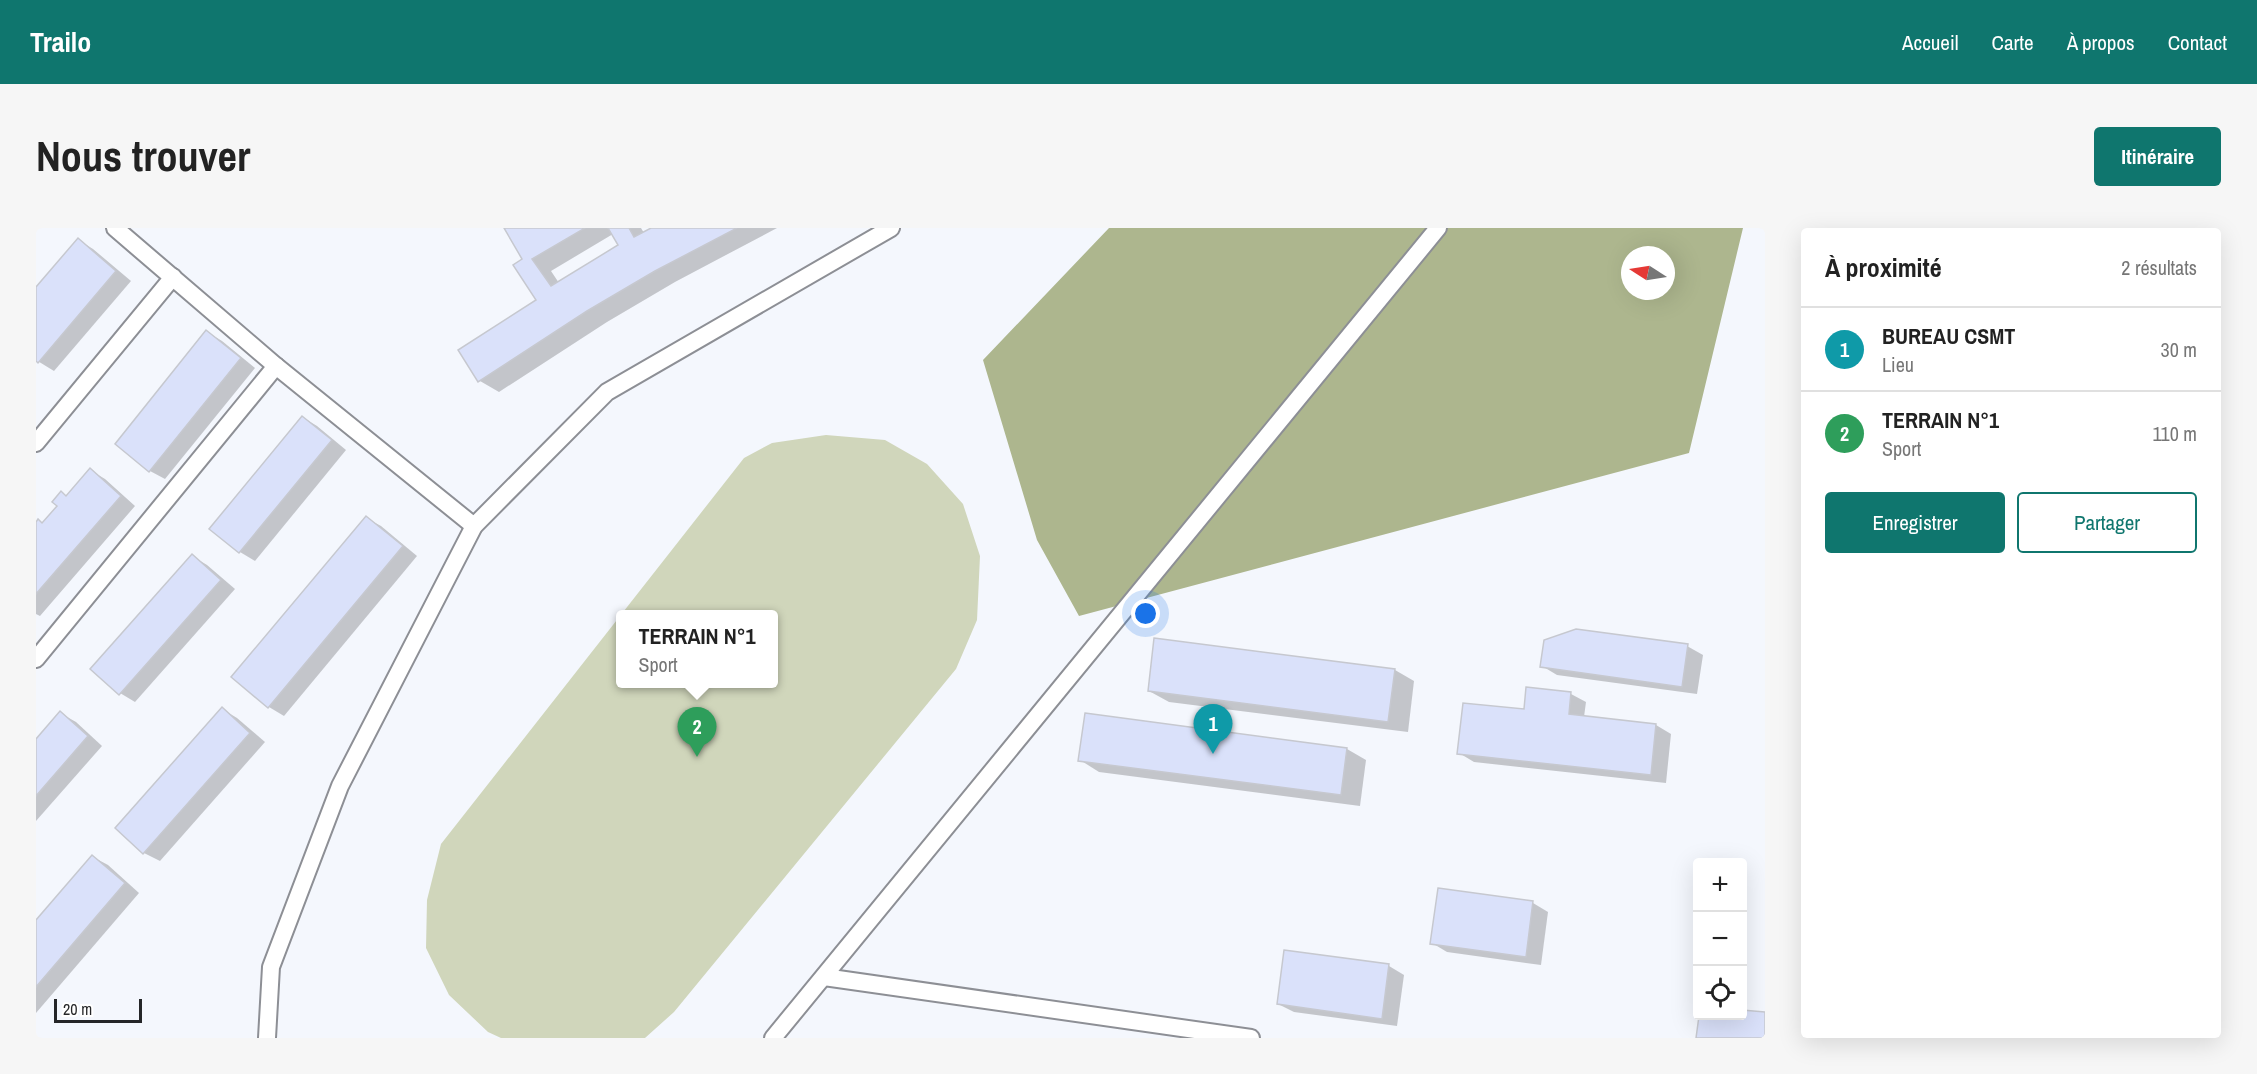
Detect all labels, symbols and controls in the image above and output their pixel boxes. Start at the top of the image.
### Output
text: Trailo [30,23,91,61]
text: Accueil [1902,28,1959,57]
text: Carte [1992,28,2034,57]
text: À propos [2067,28,2135,57]
text: Contact [2168,28,2227,57]
button: Itinéraire [2094,127,2221,186]
text: Nous trouver [36,128,250,184]
north arrow [1621,246,1675,300]
text: À proximité [1825,250,1942,285]
text: 2 résultats [2121,254,2197,281]
text: BUREAU CSMT [1882,321,2015,351]
text: 1 [1840,336,1849,363]
text: 30 m [2161,336,2197,363]
text: Lieu [1882,351,1914,378]
text: TERRAIN N°1 [1882,405,1999,435]
text: 2 [1840,420,1849,447]
text: 110 m [2153,420,2197,447]
text: Sport [1882,435,1921,462]
button: Enregistrer [1825,492,2005,553]
button: Partager [2017,492,2197,553]
your location [1131,599,1160,628]
popup [616,610,778,688]
text: TERRAIN N°1 [638,621,756,651]
text: Sport [638,651,678,678]
pin: 1 [1194,704,1232,754]
pin: 2 [678,708,716,757]
map controls [1693,858,1747,1020]
button: + [1693,858,1747,912]
button: − [1693,912,1747,966]
button: locate [1693,966,1747,1020]
scale bar [54,996,142,1024]
text: 20 m [63,998,92,1020]

